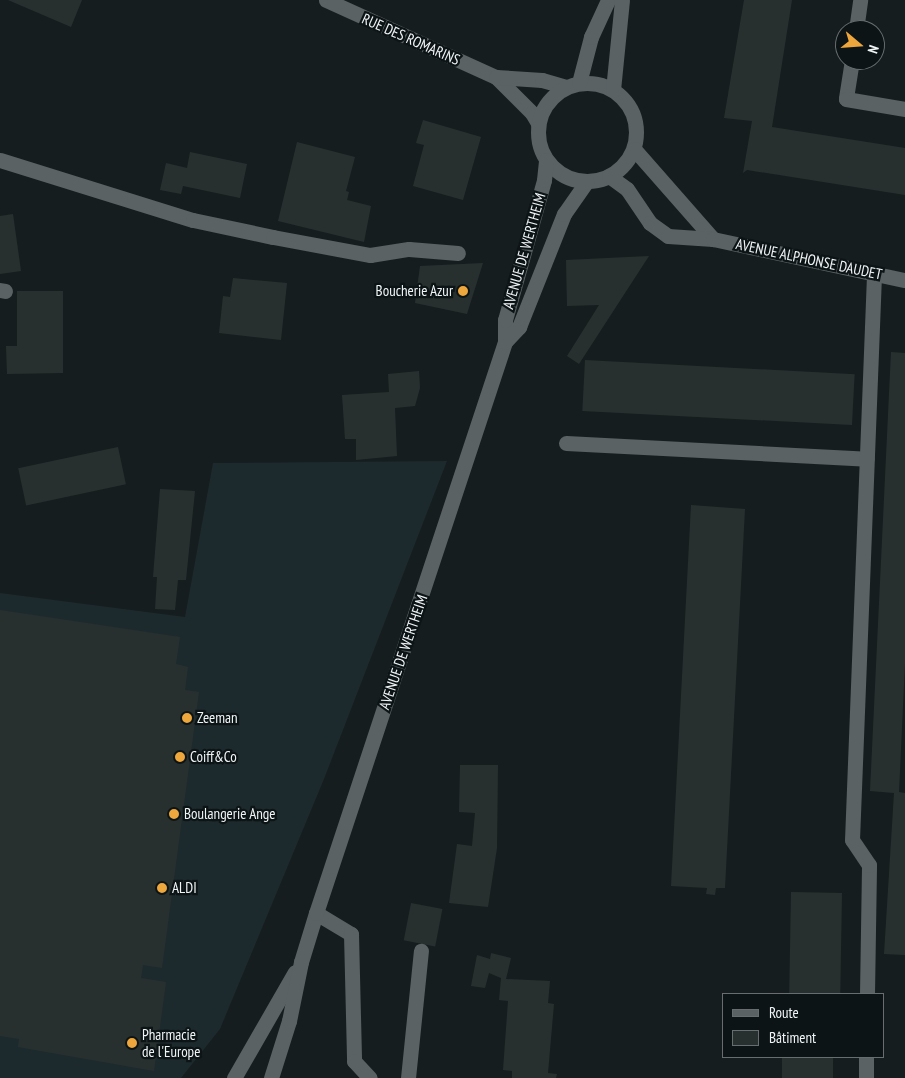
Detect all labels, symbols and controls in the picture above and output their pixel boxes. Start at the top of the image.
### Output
street label: RUE DES ROMARINS [359,9,463,69]
north arrow [835,20,885,70]
text: N [864,43,883,56]
street label: AVENUE DE WERTHEIM [499,191,549,311]
street label: AVENUE ALPHONSE DAUDET [734,235,884,283]
place label: Boucherie Azur [375,282,453,300]
marker: Boucherie Azur [457,285,469,297]
street label: AVENUE DE WERTHEIM [375,592,431,712]
place label: Zeeman [197,709,238,727]
marker: Zeeman [181,712,193,724]
place label: Coiff&Co [190,748,237,766]
marker: Coiff&Co [174,751,186,763]
place label: Boulangerie Ange [184,805,276,823]
marker: Boulangerie Ange [168,808,180,820]
place label: ALDI [172,879,197,897]
marker: ALDI [156,882,168,894]
legend [722,993,885,1058]
text: Route [769,1003,799,1022]
place label: Pharmacie de l'Europe [142,1025,200,1060]
text: Bâtiment [769,1028,816,1047]
marker: Pharmacie de l'Europe [126,1037,138,1049]

